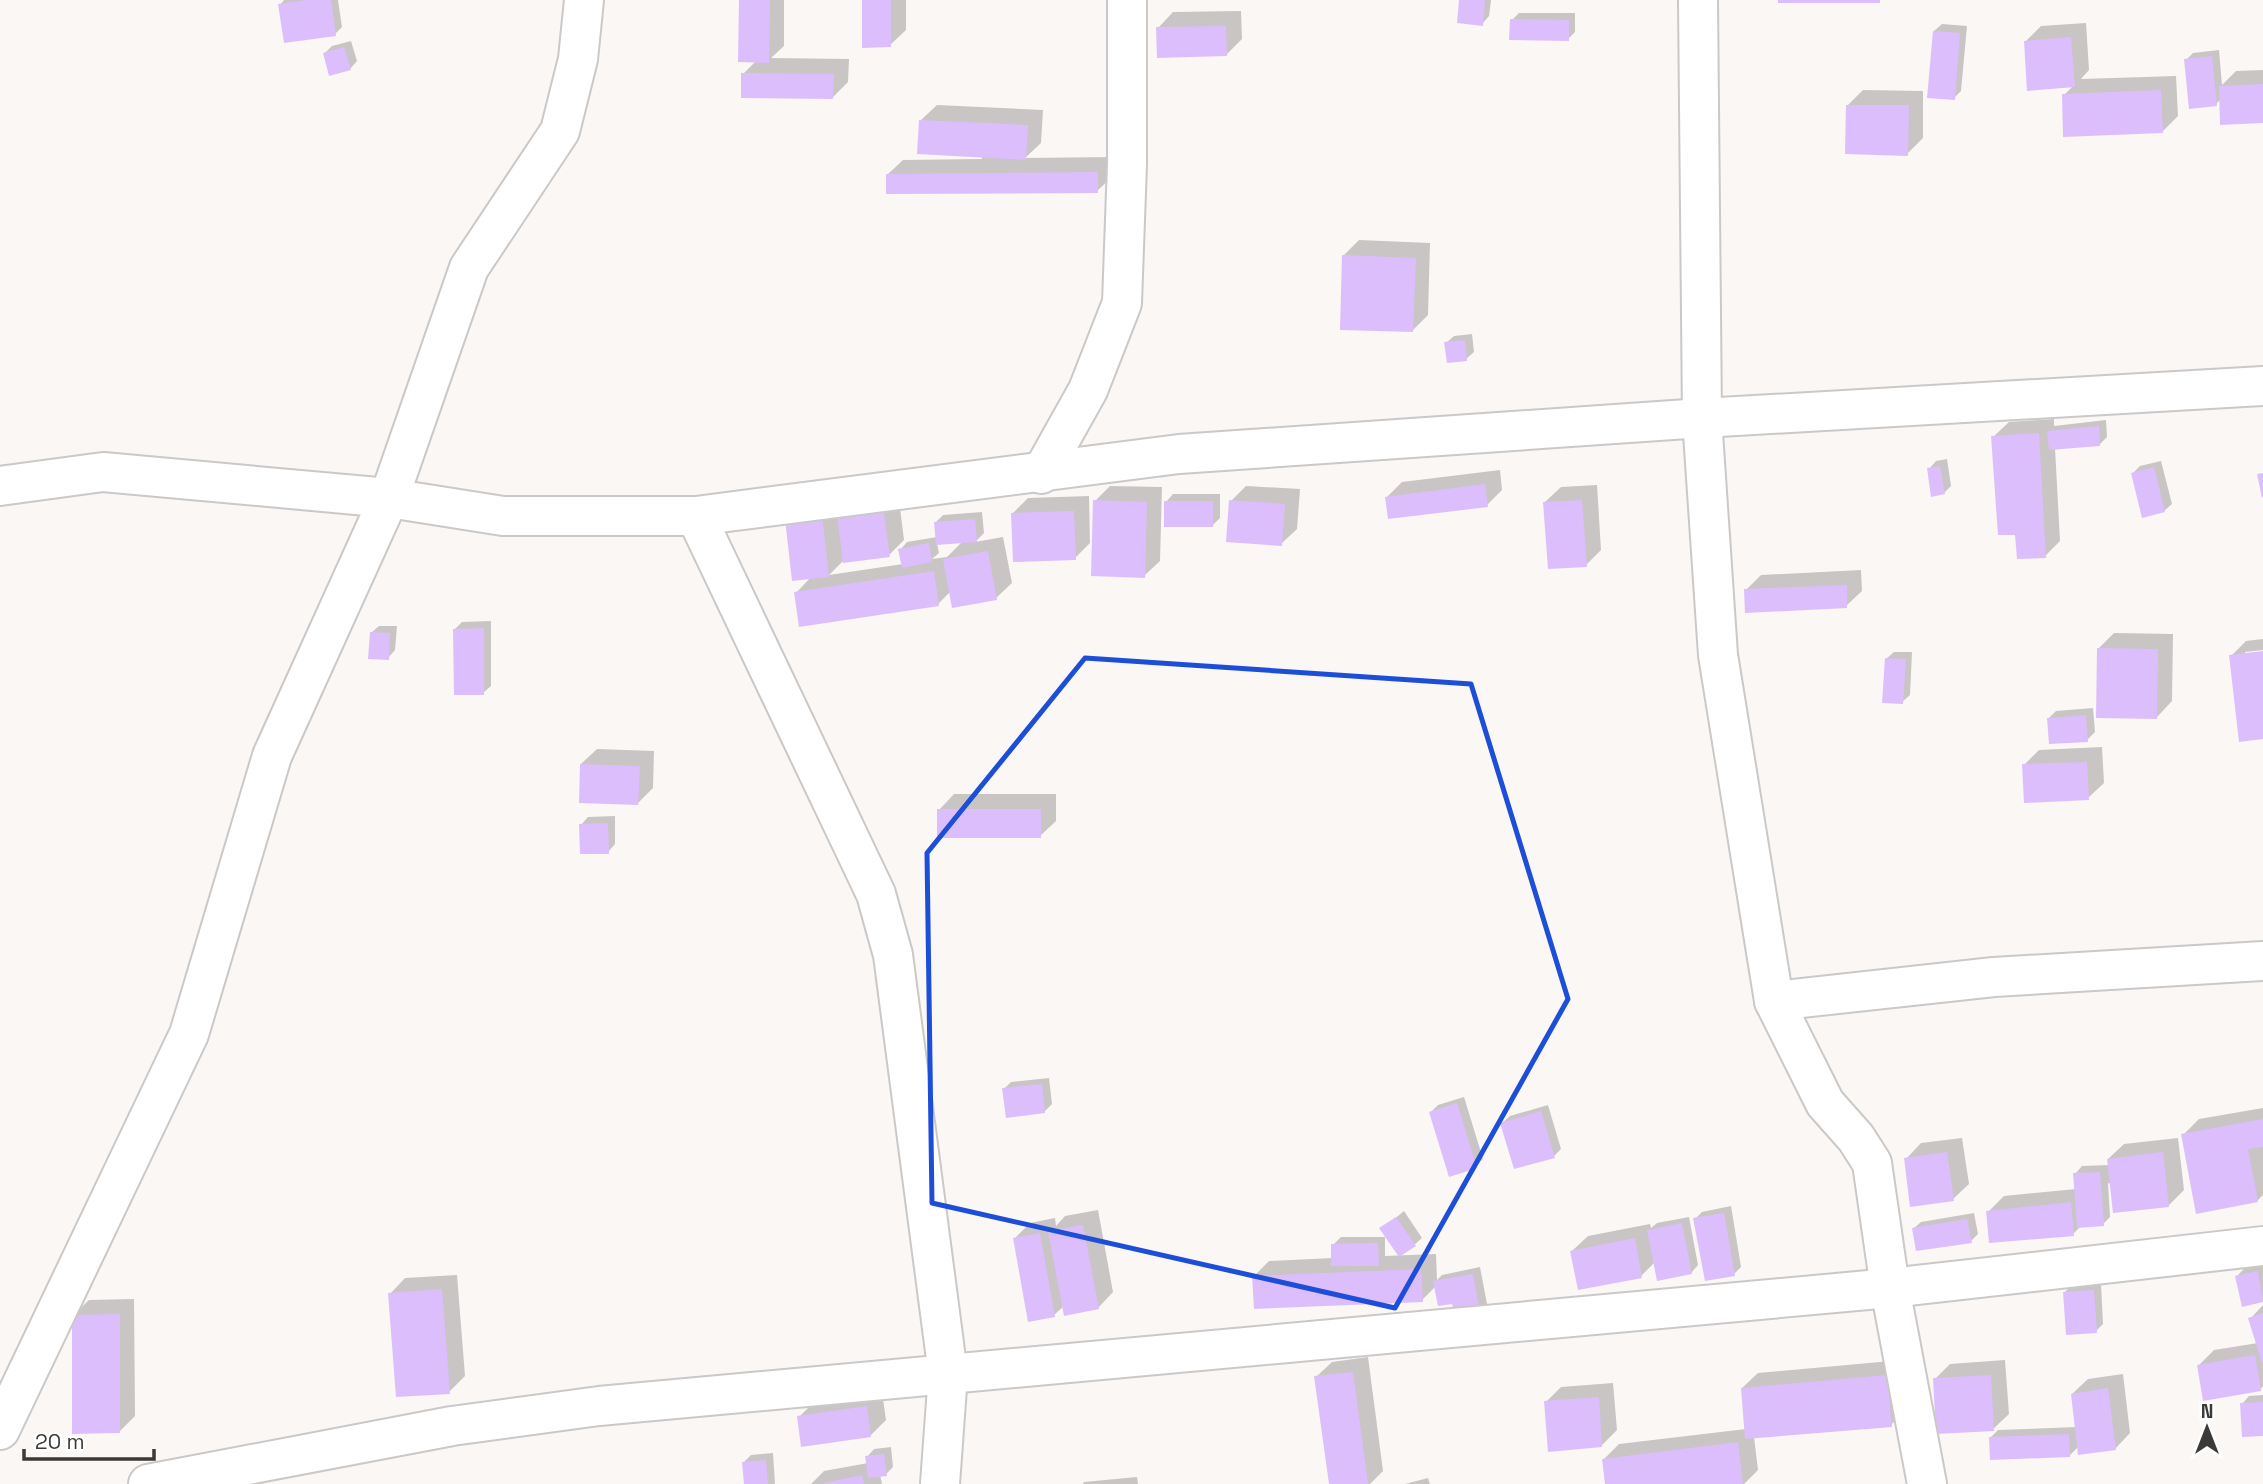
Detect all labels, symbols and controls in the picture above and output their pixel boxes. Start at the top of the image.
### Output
north arrow [2172,1393,2242,1463]
text: N [2201,1399,2213,1424]
scale bar [24,1418,154,1462]
text: 20 m [35,1428,85,1455]

